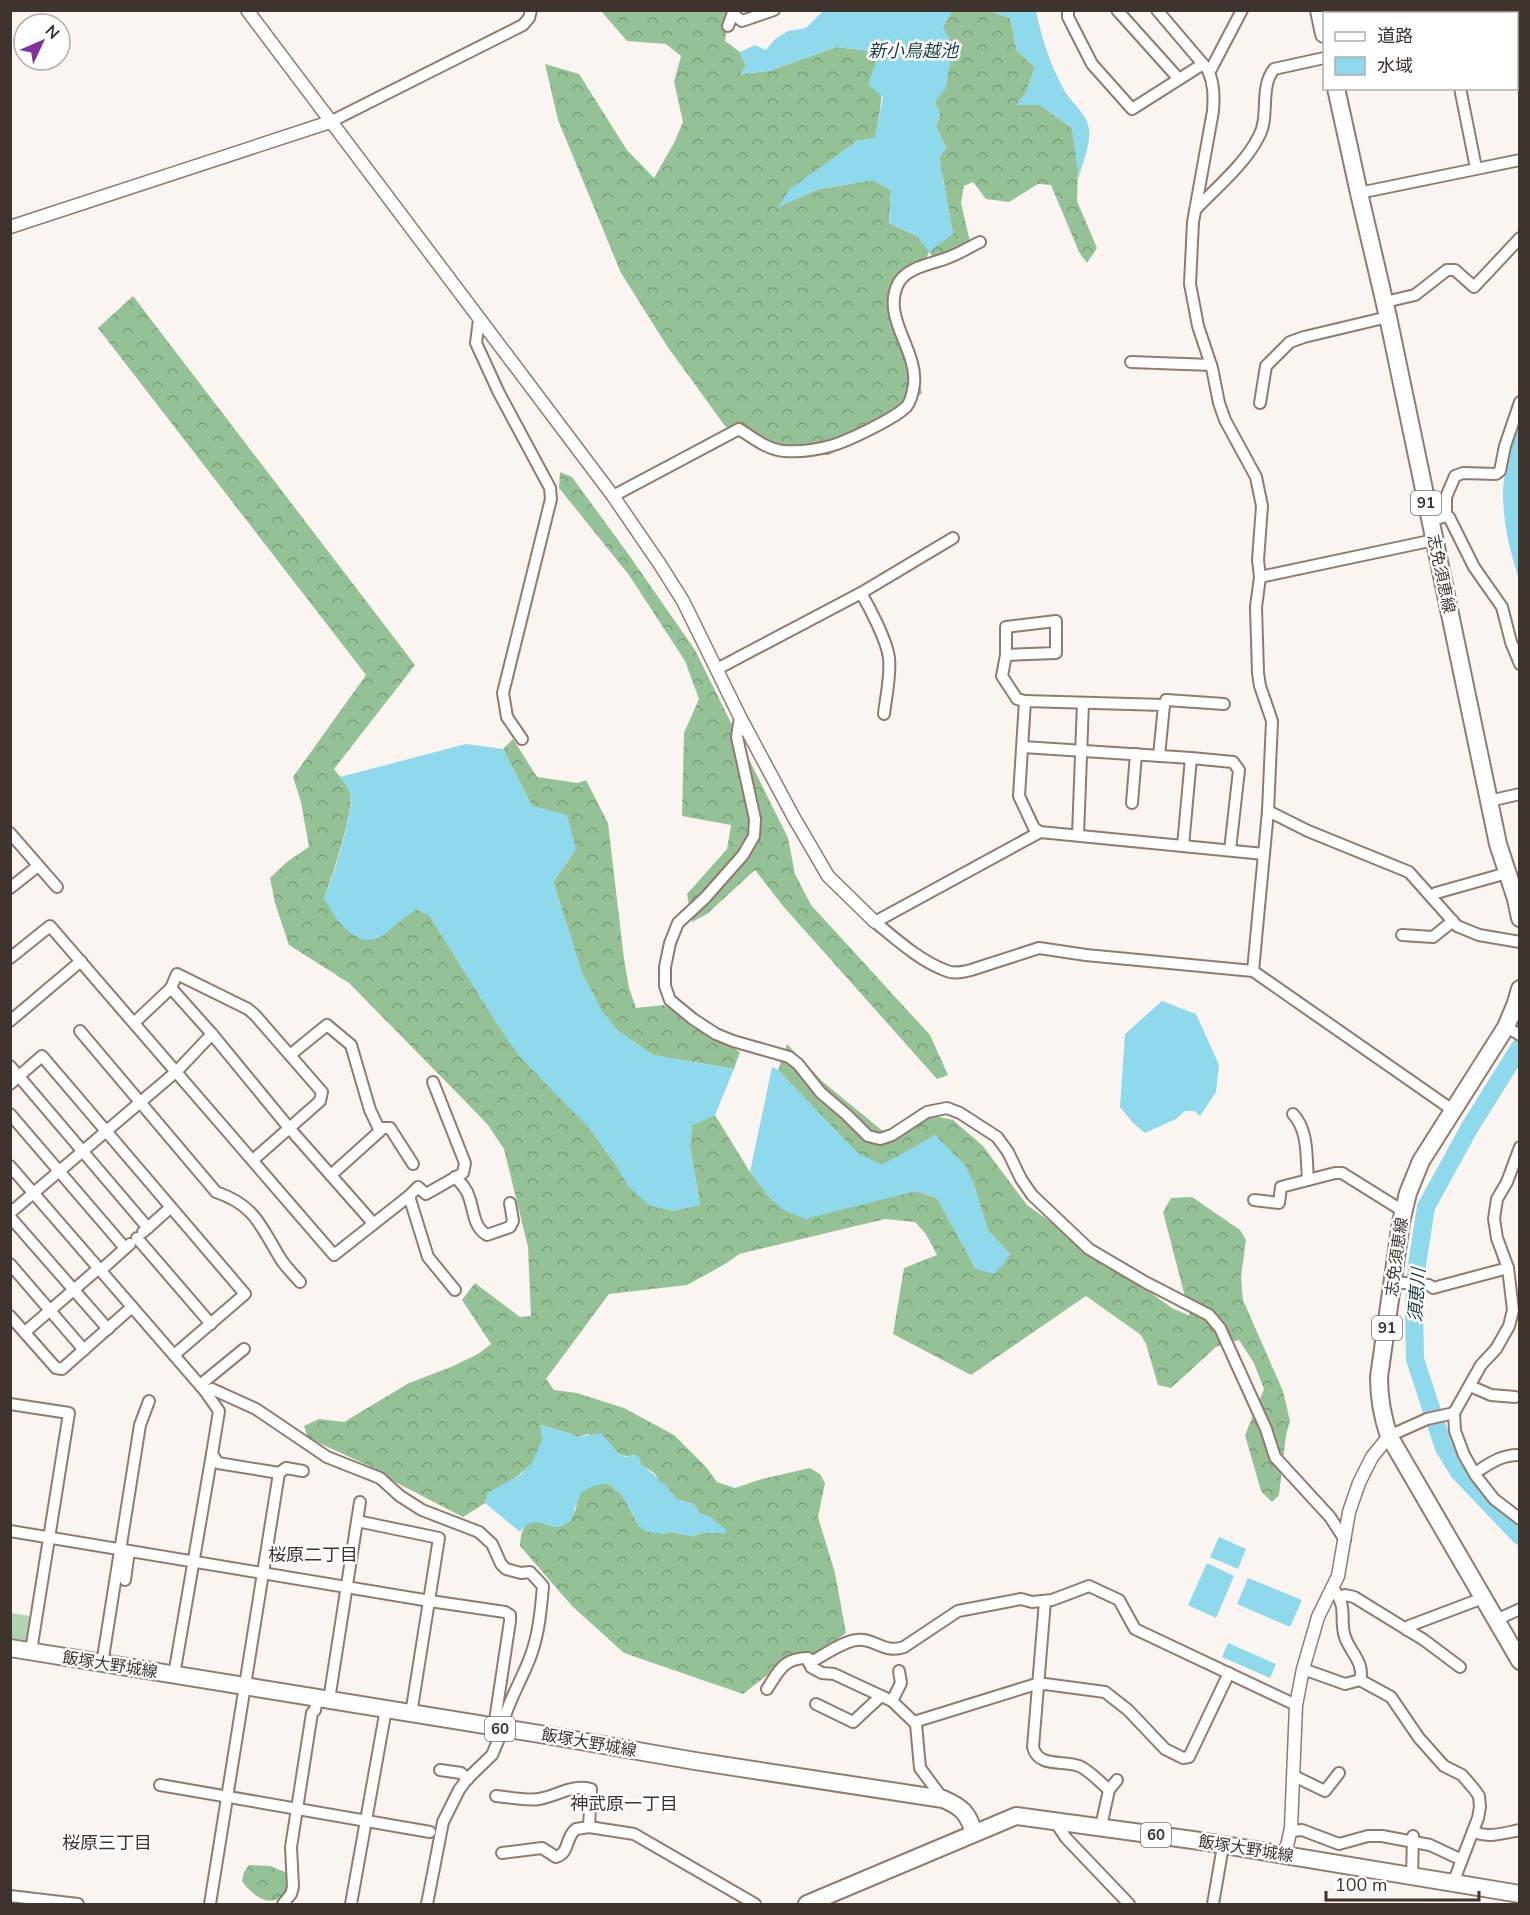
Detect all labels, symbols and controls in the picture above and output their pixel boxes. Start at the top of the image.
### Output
north arrow [12,12,72,72]
legend [1323,12,1518,90]
text: N [40,20,64,44]
text: 道路 [1377,24,1413,48]
water label: 新小鳥越池 [868,39,960,63]
text: 水域 [1377,54,1413,78]
road number: 91 [1411,491,1441,515]
street label: 志免須恵線 [1422,533,1460,615]
street label: 志免須恵線 [1381,1216,1413,1298]
water label: 須恵川 [1403,1265,1431,1323]
road number: 91 [1372,1316,1402,1340]
district label: 桜原二丁目 [268,1543,358,1567]
street label: 飯塚大野城線 [61,1647,159,1683]
road number: 60 [485,1717,515,1741]
street label: 飯塚大野城線 [540,1724,638,1762]
district label: 神武原一丁目 [570,1792,678,1816]
road number: 60 [1141,1823,1171,1847]
district label: 桜原三丁目 [62,1831,152,1855]
street label: 飯塚大野城線 [1197,1831,1295,1867]
scale bar [1326,1864,1479,1902]
text: 100 m [1335,1873,1387,1897]

